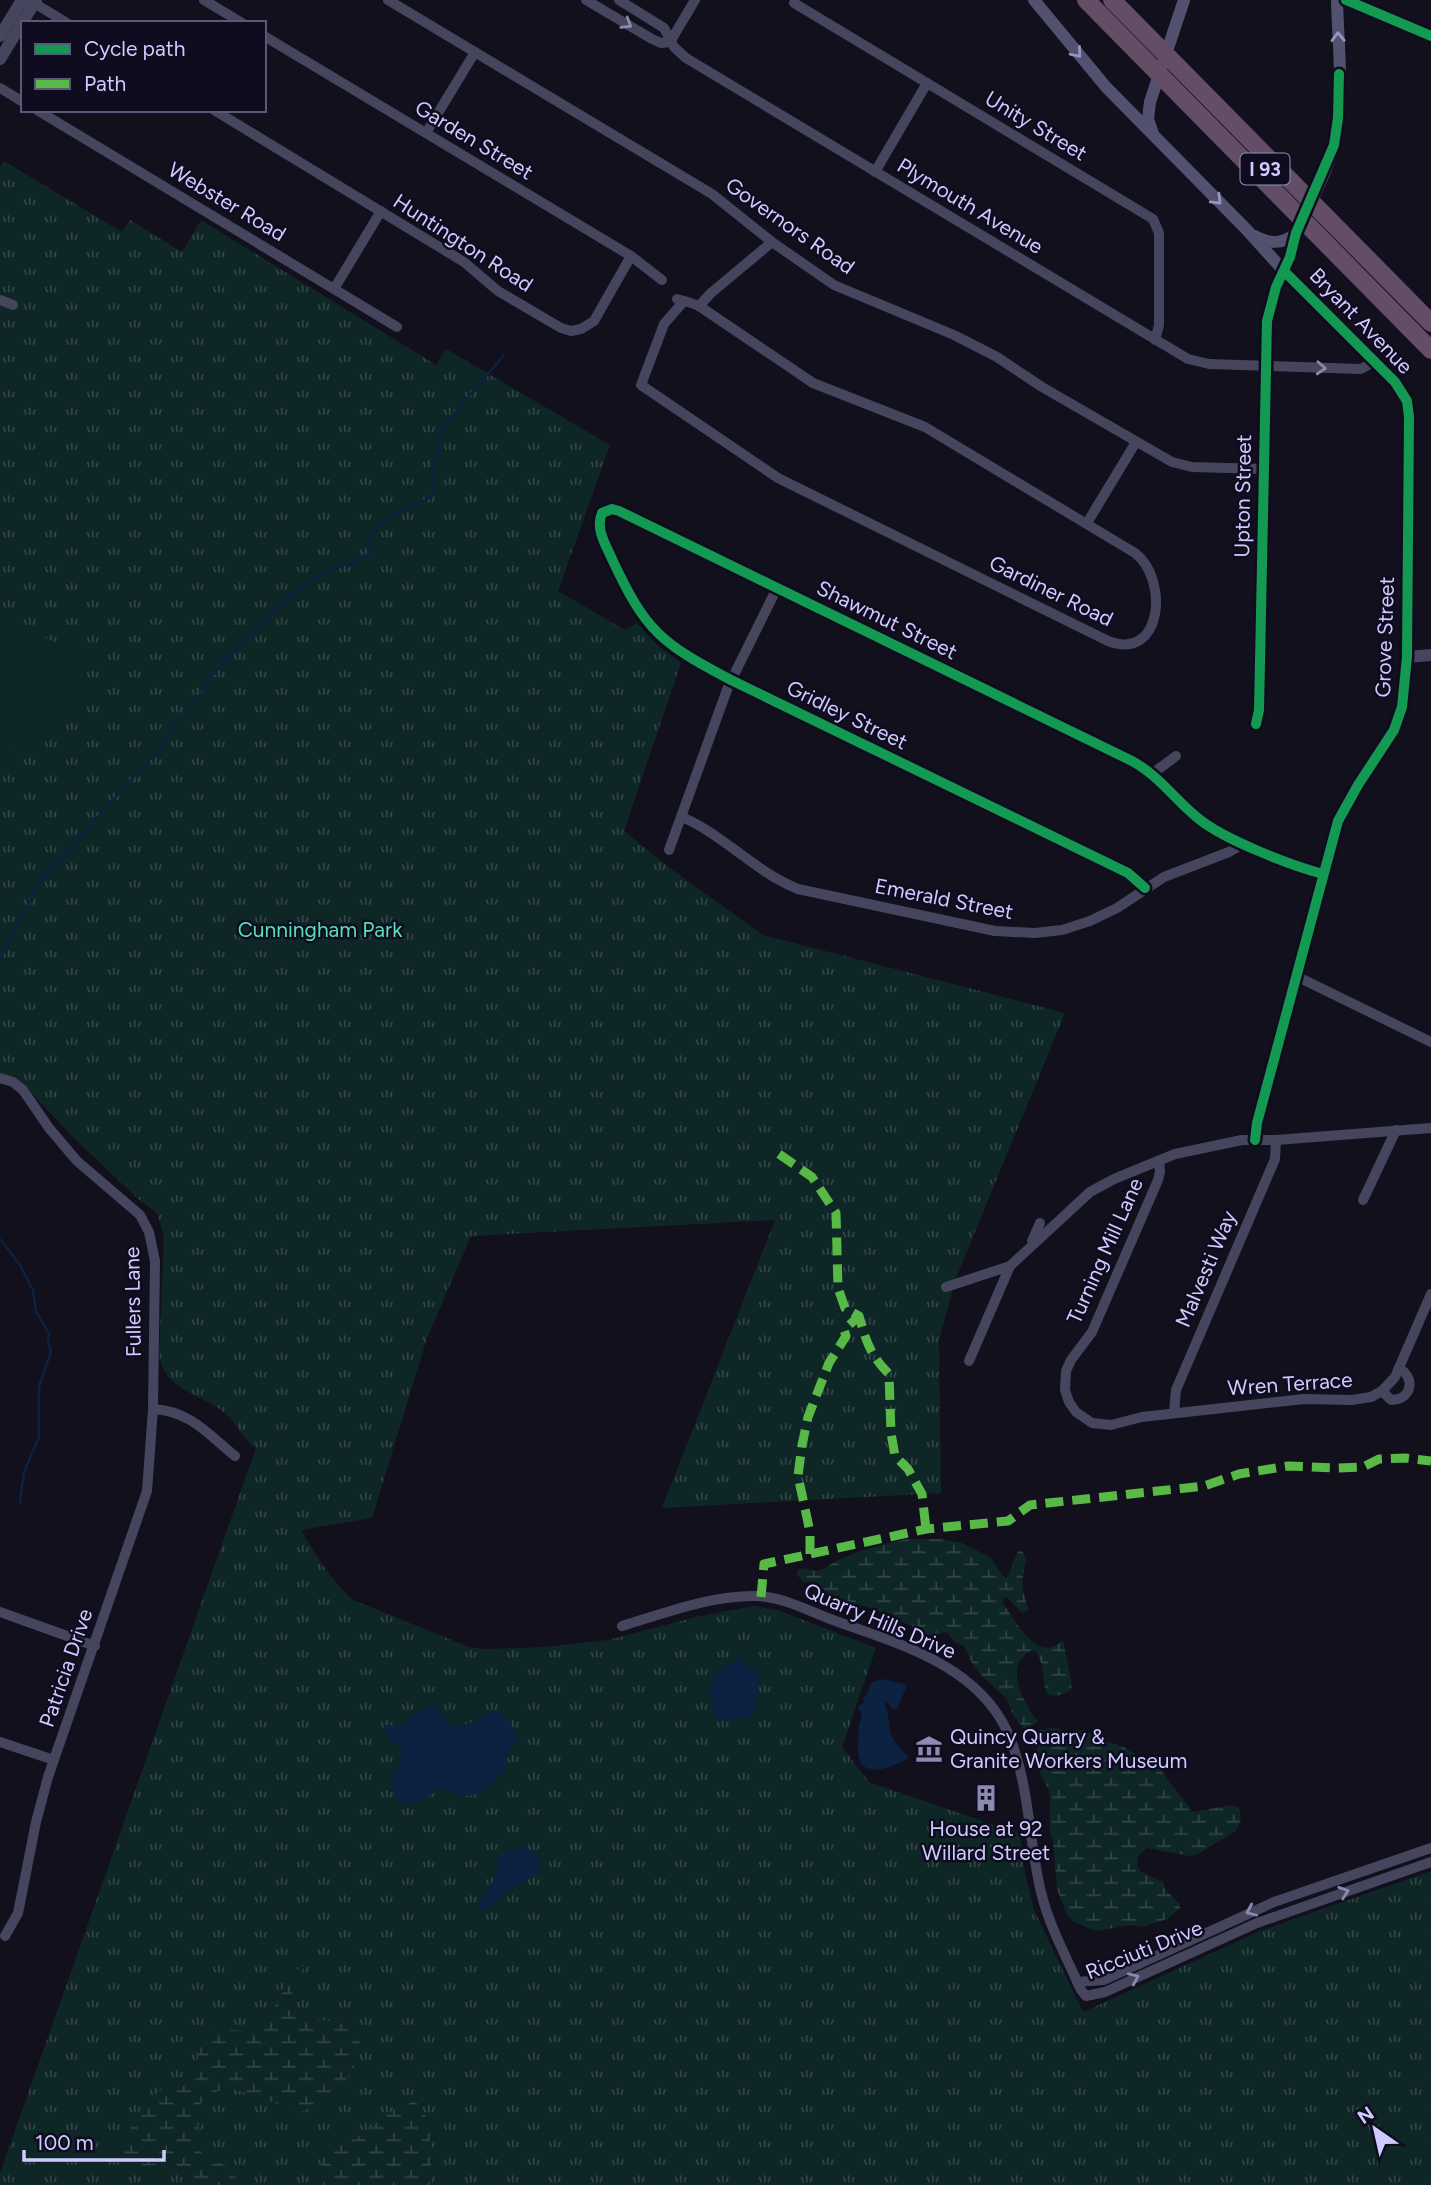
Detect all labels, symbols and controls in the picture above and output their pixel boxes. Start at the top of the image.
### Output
one-way arrow [620,16,633,29]
legend [21,21,266,112]
one-way arrow [1330,31,1346,42]
text: Cycle path [84,36,185,61]
one-way arrow [1069,44,1081,57]
text: Path [84,71,126,96]
street label: Unity Street [981,85,1092,166]
street label: Garden Street [411,95,538,185]
street label: Plymouth Avenue [893,152,1048,259]
road number: I 93 [1240,154,1290,184]
street label: Webster Road [164,157,291,246]
street label: Governors Road [721,172,859,279]
street label: Huntington Road [389,188,538,297]
one-way arrow [1208,191,1221,204]
street label: Bryant Avenue [1305,263,1418,379]
one-way arrow [1316,360,1327,375]
street label: Upton Street [1229,434,1256,558]
street label: Gardiner Road [985,550,1117,631]
street label: Shawmut Street [813,575,962,664]
street label: Grove Street [1370,576,1399,698]
street label: Gridley Street [783,675,912,755]
street label: Emerald Street [873,873,1015,924]
park label: Cunningham Park [238,917,403,942]
street label: Turning Mill Lane [1061,1174,1148,1328]
street label: Malvesti Way [1170,1207,1241,1331]
street label: Fullers Lane [119,1247,146,1357]
street label: Wren Terrace [1227,1367,1353,1400]
street label: Quarry Hills Drive [800,1577,960,1664]
street label: Patricia Drive [34,1605,97,1730]
place label: Quincy Quarry & Granite Workers Museum [950,1724,1187,1773]
museum icon: Quincy Quarry & Granite Workers Museum [914,1734,944,1764]
building icon: House at 92 Willard Street [971,1783,1001,1813]
place label: House at 92 Willard Street [922,1816,1050,1865]
one-way arrow [1337,1886,1350,1900]
one-way arrow [1246,1903,1258,1917]
street label: Ricciuti Drive [1082,1915,1206,1984]
one-way arrow [1127,1973,1139,1987]
north arrow [1340,2094,1410,2164]
text: N [1353,2102,1378,2129]
scale bar [24,2118,164,2162]
text: 100 m [35,2130,94,2155]

